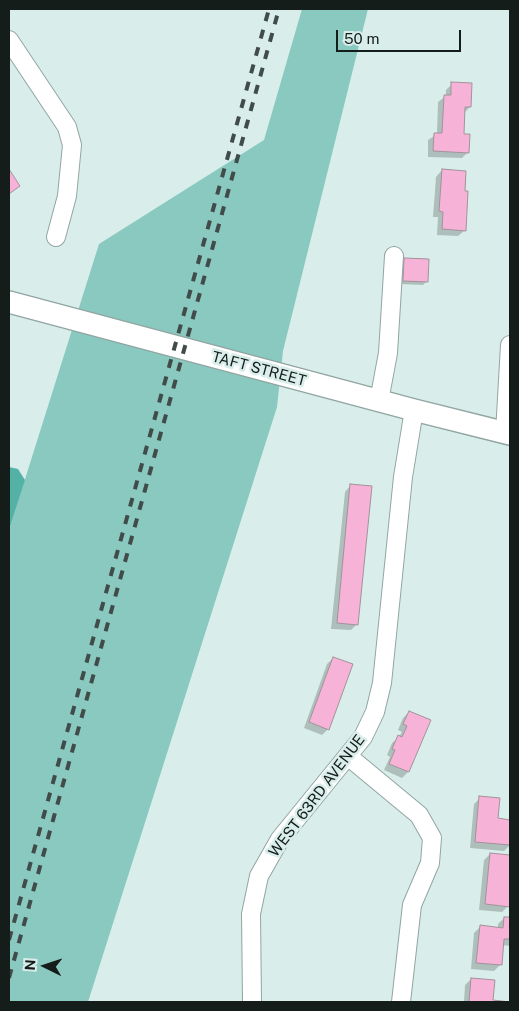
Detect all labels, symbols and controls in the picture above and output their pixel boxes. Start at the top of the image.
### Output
scale bar [339,20,464,52]
text: 50 m [344,30,379,47]
street label: TAFT STREET [210,348,308,390]
street label: WEST 63RD AVENUE [265,731,369,861]
north arrow [20,941,70,991]
text: N [22,959,38,971]

